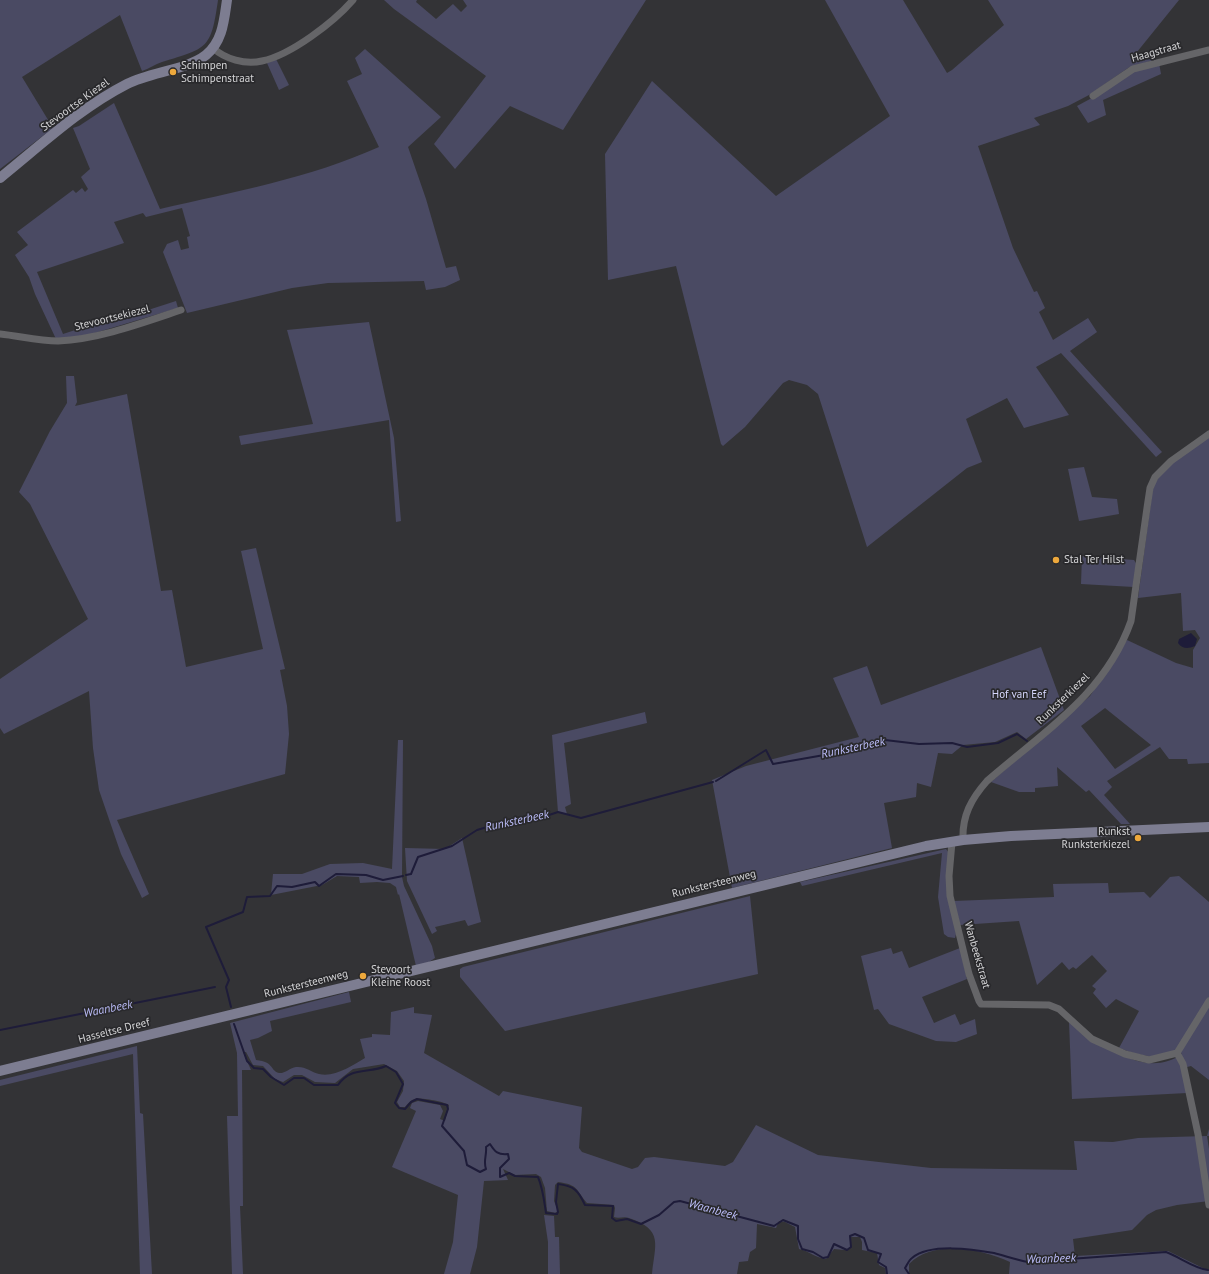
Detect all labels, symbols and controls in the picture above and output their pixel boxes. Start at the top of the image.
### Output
street label: Haagstraat [1130,39,1182,65]
place label: Schimpen Schimpenstraat [181,59,254,85]
marker: Schimpen Schimpenstraat [168,67,178,77]
street label: Stevoortse Kiezel [38,76,112,134]
street label: Stevoortsekiezel [73,302,151,334]
place label: Stal Ter Hilst [1064,553,1124,567]
marker: Stal Ter Hilst [1051,555,1061,565]
street label: Runksterkiezel [1034,670,1092,728]
park label: Hof van Eef [992,688,1046,702]
water label: Runksterbeek [820,734,886,762]
water label: Runksterbeek [484,807,550,835]
place label: Runkst Runksterkiezel [1062,825,1130,851]
marker: Runkst Runksterkiezel [1133,833,1143,843]
street label: Runkstersteenweg [671,867,757,901]
street label: Wanbeekstraat [961,920,993,990]
place label: Stevoort Kleine Roost [371,963,430,989]
street label: Runkstersteenweg [263,967,349,1001]
marker: Stevoort Kleine Roost [358,971,368,981]
water label: Waanbeek [82,997,134,1021]
street label: Hasseltse Dreef [77,1016,151,1046]
water label: Waanbeek [687,1197,739,1223]
water label: Waanbeek [1026,1251,1076,1267]

